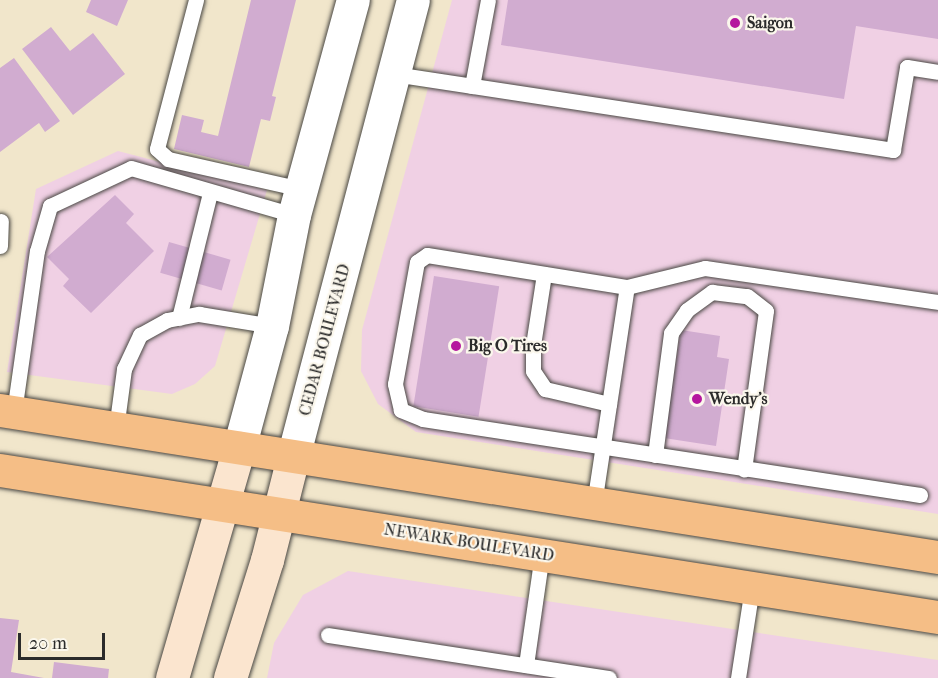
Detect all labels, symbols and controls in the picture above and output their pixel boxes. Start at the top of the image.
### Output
place label: Saigon [747,13,793,33]
marker: Saigon [728,16,742,30]
street label: CEDAR BOULEVARD [296,262,354,418]
place label: Big O Tires [468,336,547,356]
marker: Big O Tires [449,339,463,353]
place label: Wendy's [709,389,767,409]
marker: Wendy's [690,392,704,406]
street label: NEWARK BOULEVARD [383,520,555,566]
scale bar [21,621,108,659]
text: 20 m [29,633,67,654]

